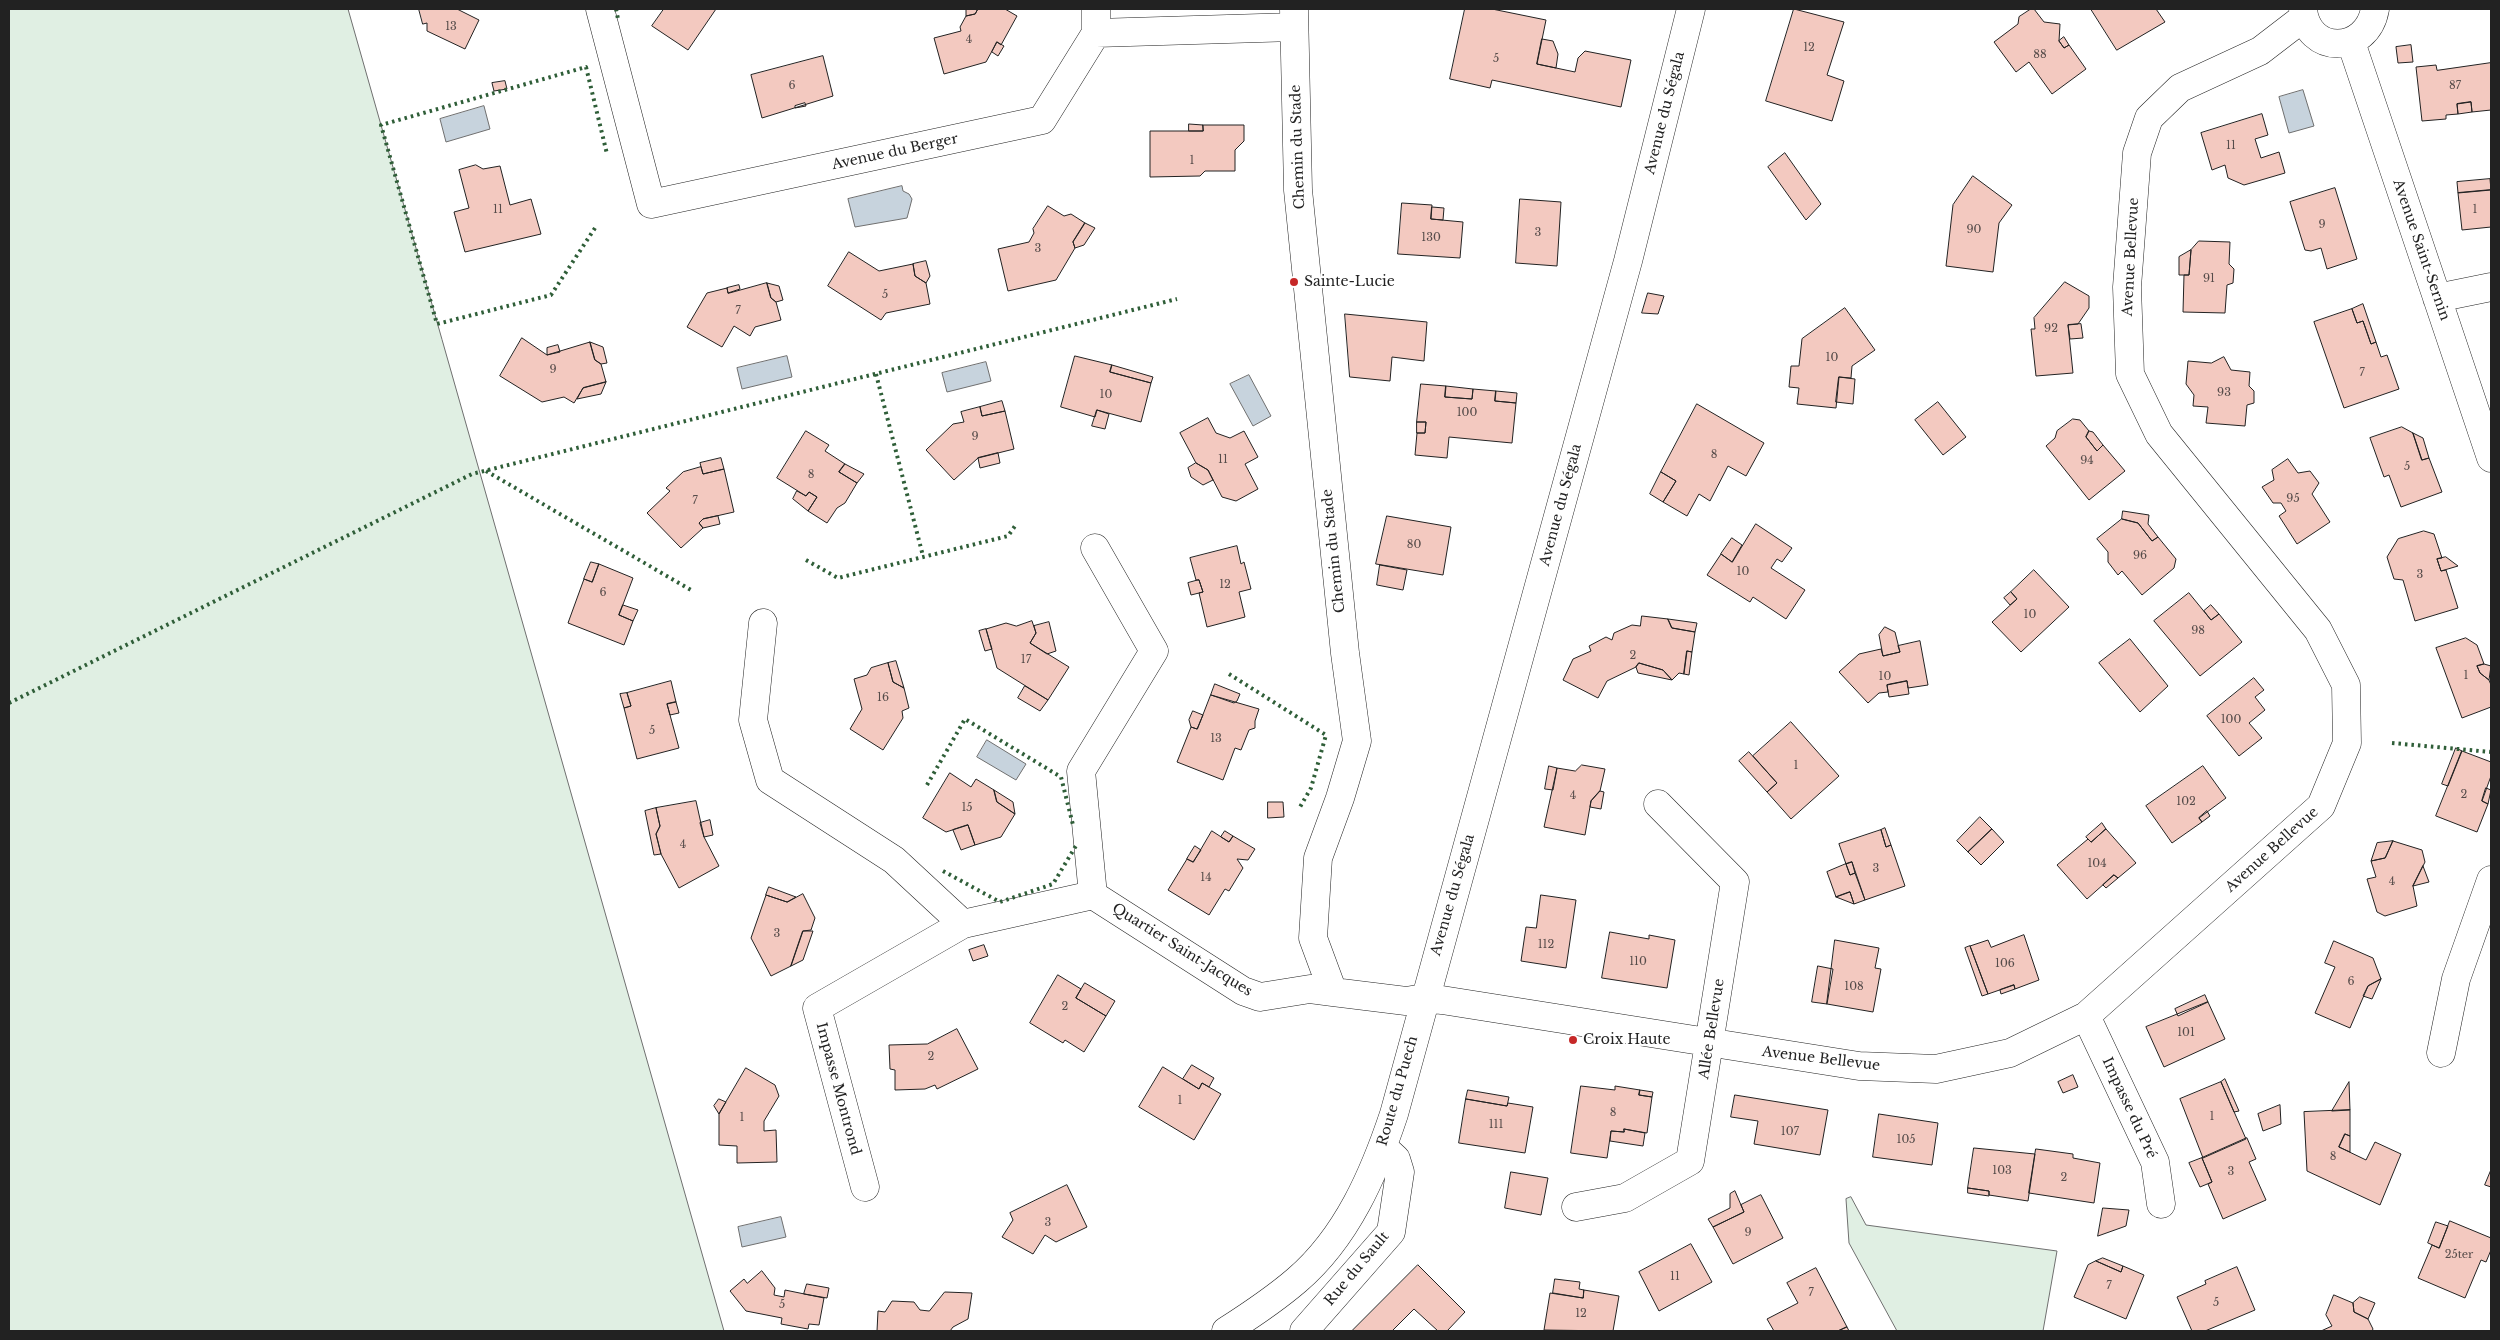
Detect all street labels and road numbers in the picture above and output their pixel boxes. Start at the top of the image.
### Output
street label: Avenue du Ségala [1642,50,1688,176]
street label: Chemin du Stade [1287,84,1309,210]
street label: Avenue du Berger [830,130,960,174]
street label: Avenue Saint-Sernin [2389,177,2453,323]
street label: Avenue Bellevue [2119,197,2143,317]
street label: Avenue du Ségala [1537,442,1585,568]
street label: Chemin du Stade [1319,488,1349,614]
street label: Avenue Bellevue [2222,804,2322,896]
street label: Avenue du Ségala [1428,832,1478,958]
street label: Quartier Saint-Jacques [1109,900,1255,1000]
street label: Allée Bellevue [1696,978,1728,1080]
street label: Impasse Montrond [812,1021,864,1157]
street label: Route du Puech [1374,1034,1422,1148]
street label: Avenue Bellevue [1761,1043,1881,1075]
street label: Impasse du Pré [2098,1055,2160,1161]
street label: Rue du Sault [1321,1229,1393,1309]

